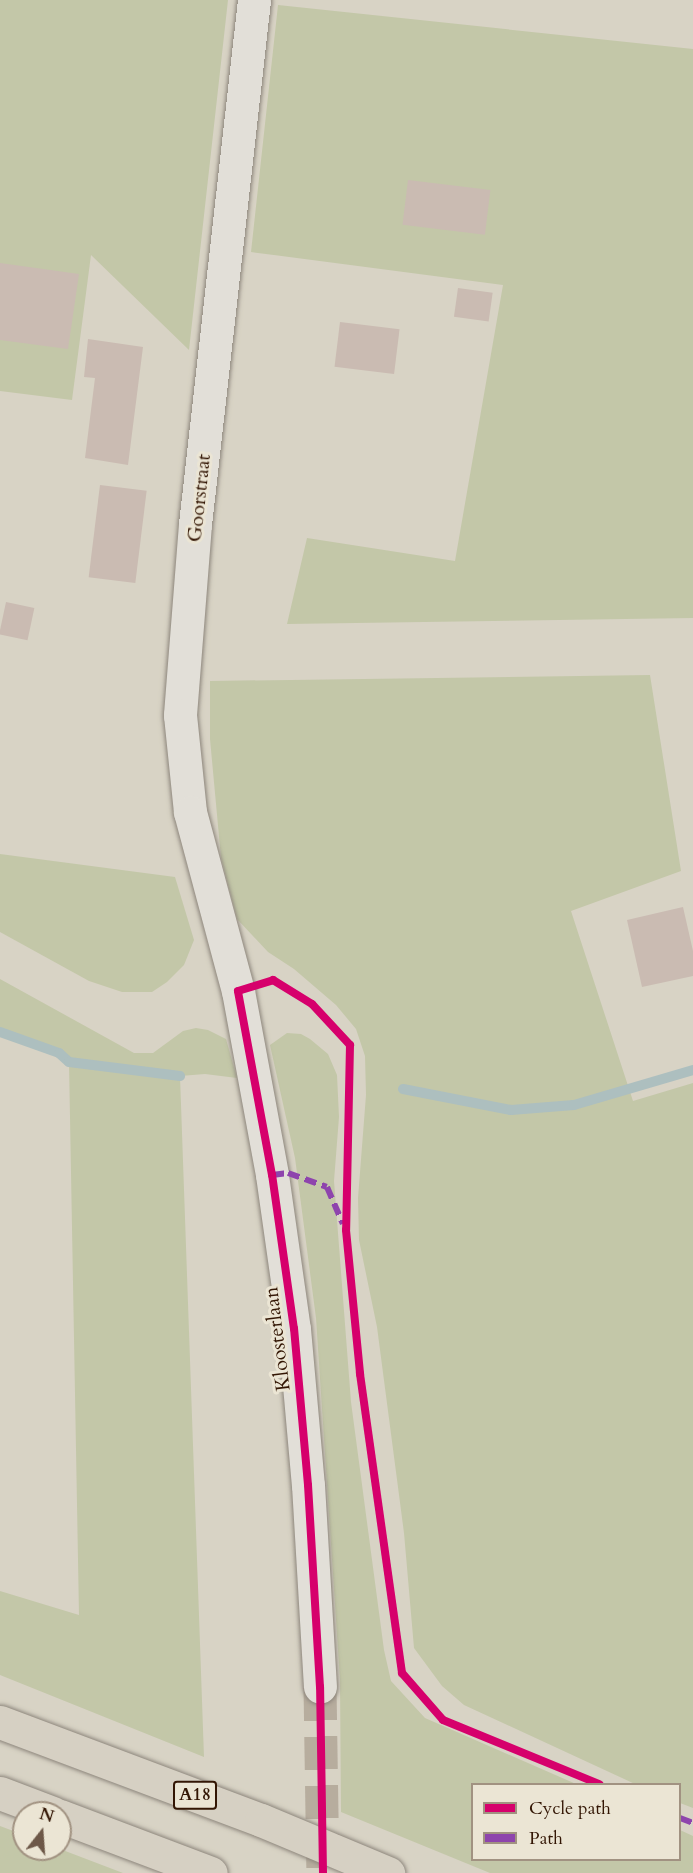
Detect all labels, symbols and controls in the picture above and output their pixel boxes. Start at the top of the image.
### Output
street label: Goorstraat [182,453,216,543]
street label: Kloosterlaan [259,1286,295,1392]
road number: A18 [172,1780,218,1810]
legend [471,1783,681,1861]
text: Cycle path [529,1796,611,1821]
north arrow [12,1801,72,1861]
text: N [37,1803,57,1828]
text: Path [529,1826,563,1851]

